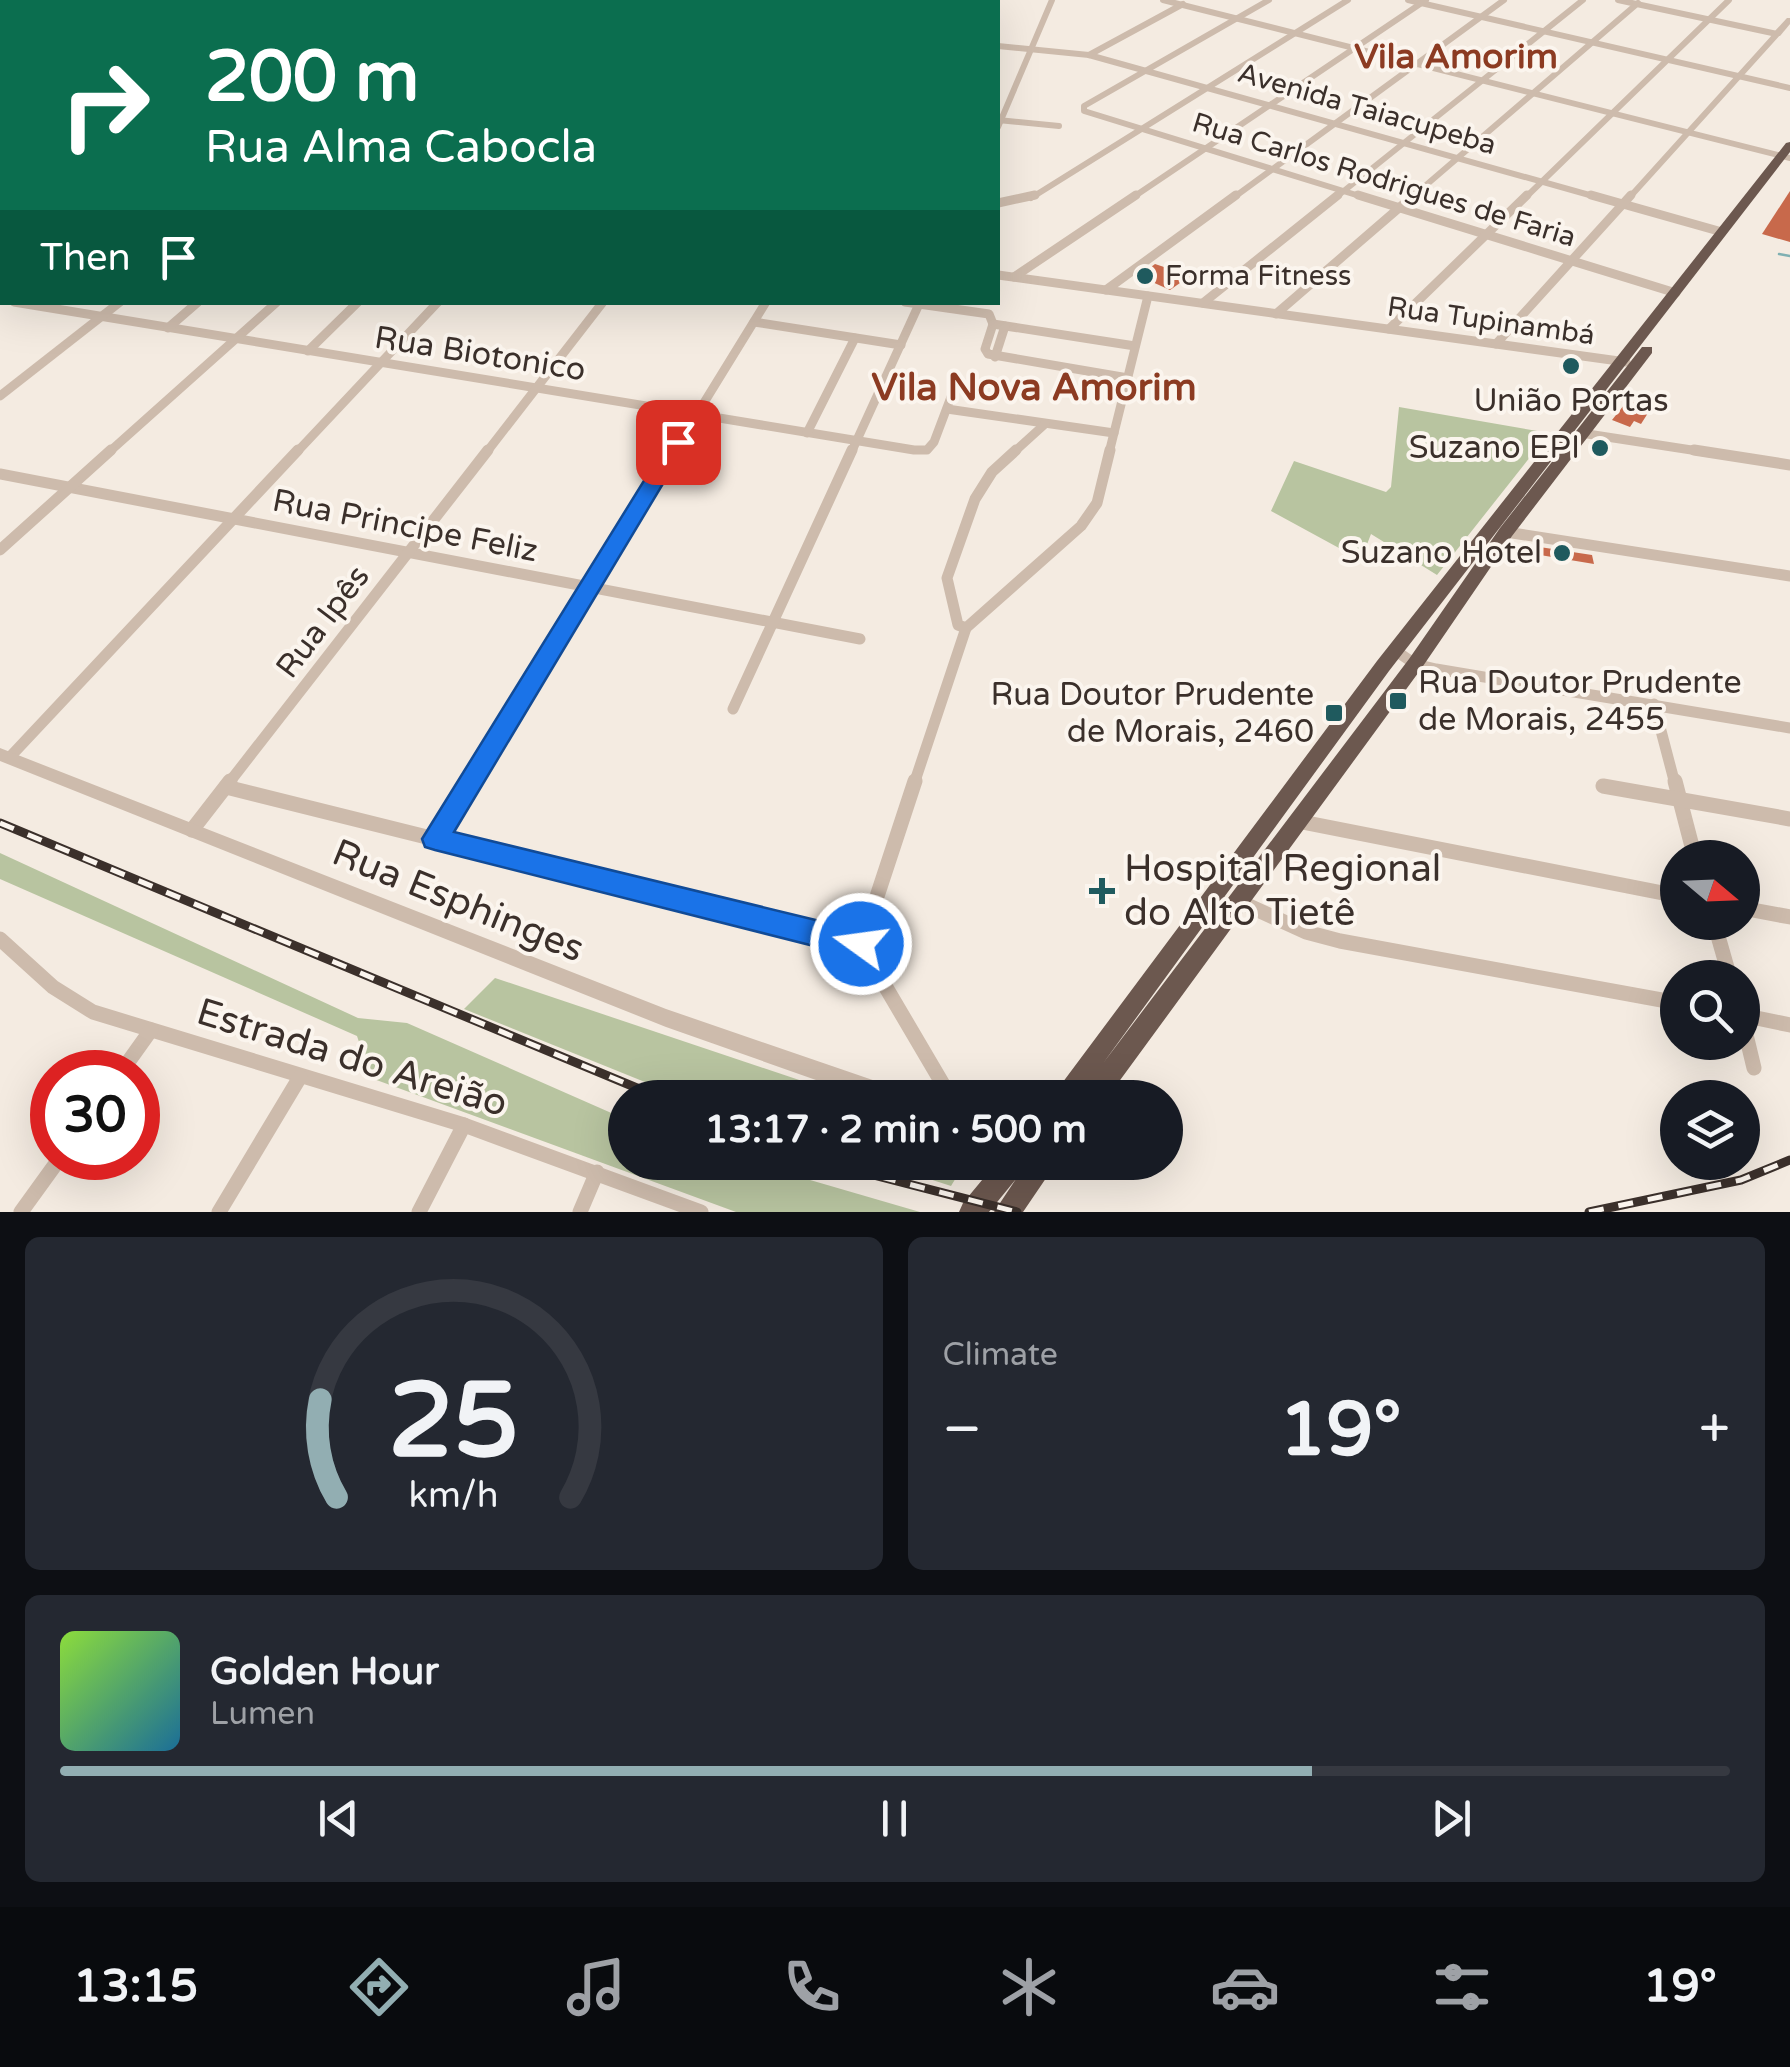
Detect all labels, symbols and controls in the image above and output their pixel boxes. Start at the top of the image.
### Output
text: 200 m [205,36,419,120]
district label: Vila Amorim [1354,36,1558,78]
icon: right [40,40,170,170]
street label: Avenida Taiacupeba [1234,56,1500,162]
street label: Rua Carlos Rodrigues de Faria [1188,105,1580,255]
text: Rua Alma Cabocla [205,121,597,175]
icon: arrive [151,230,206,285]
text: Then [40,235,131,281]
place label: Forma Fitness [1165,259,1352,293]
marker: Forma Fitness [1134,265,1156,287]
street label: Rua Tupinambá [1385,290,1597,352]
street label: Rua Biotonico [372,319,588,389]
marker: União Portas [1560,355,1582,377]
district label: Vila Nova Amorim [871,365,1197,411]
place label: União Portas [1473,382,1669,420]
pin [636,400,721,485]
icon: arrive [651,415,706,470]
place label: Suzano EPI [1409,429,1580,467]
marker: Suzano EPI [1589,437,1611,459]
street label: Rua Principe Feliz [269,482,541,570]
place label: Suzano Hotel [1341,534,1542,572]
marker: Suzano Hotel [1551,542,1573,564]
street label: Rua Ipês [268,558,378,686]
place label: Rua Doutor Prudente de Morais, 2455 [1418,664,1742,739]
place label: Rua Doutor Prudente de Morais, 2460 [991,676,1314,751]
marker: Rua Doutor Prudente de Morais, 2455 [1387,690,1409,712]
marker: Rua Doutor Prudente de Morais, 2460 [1323,702,1345,724]
street label: Rua Esphinges [326,830,590,972]
north arrow [1660,840,1760,940]
map controls [1660,840,1760,1180]
place label: Hospital Regional do Alto Tietê [1124,846,1441,936]
marker: Hospital Regional do Alto Tietê [1089,878,1115,904]
position arrow [809,892,913,996]
button: search [1660,960,1760,1060]
street label: Estrada do Areião [191,989,513,1127]
speed limit sign: 30 [30,1050,160,1180]
button: layers [1660,1080,1760,1180]
text: 13:17 · 2 min · 500 m [704,1107,1087,1153]
text: Climate [943,1336,1058,1374]
text: 25 [388,1360,519,1485]
text: 19° [1279,1385,1402,1475]
text: − [943,1397,982,1463]
text: + [1699,1397,1730,1463]
text: km/h [409,1474,499,1517]
text: Golden Hour [210,1649,439,1695]
text: Lumen [210,1695,315,1733]
icon: previous [311,1791,366,1846]
icon: pause [867,1791,922,1846]
icon: next [1424,1791,1479,1846]
icon: directions [344,1952,414,2022]
icon: music [561,1952,631,2022]
icon: phone [777,1952,847,2022]
icon: climate [994,1952,1064,2022]
icon: car [1210,1952,1280,2022]
icon: filters [1427,1952,1497,2022]
text: 13:15 [73,1960,198,2014]
text: 19° [1643,1960,1717,2014]

